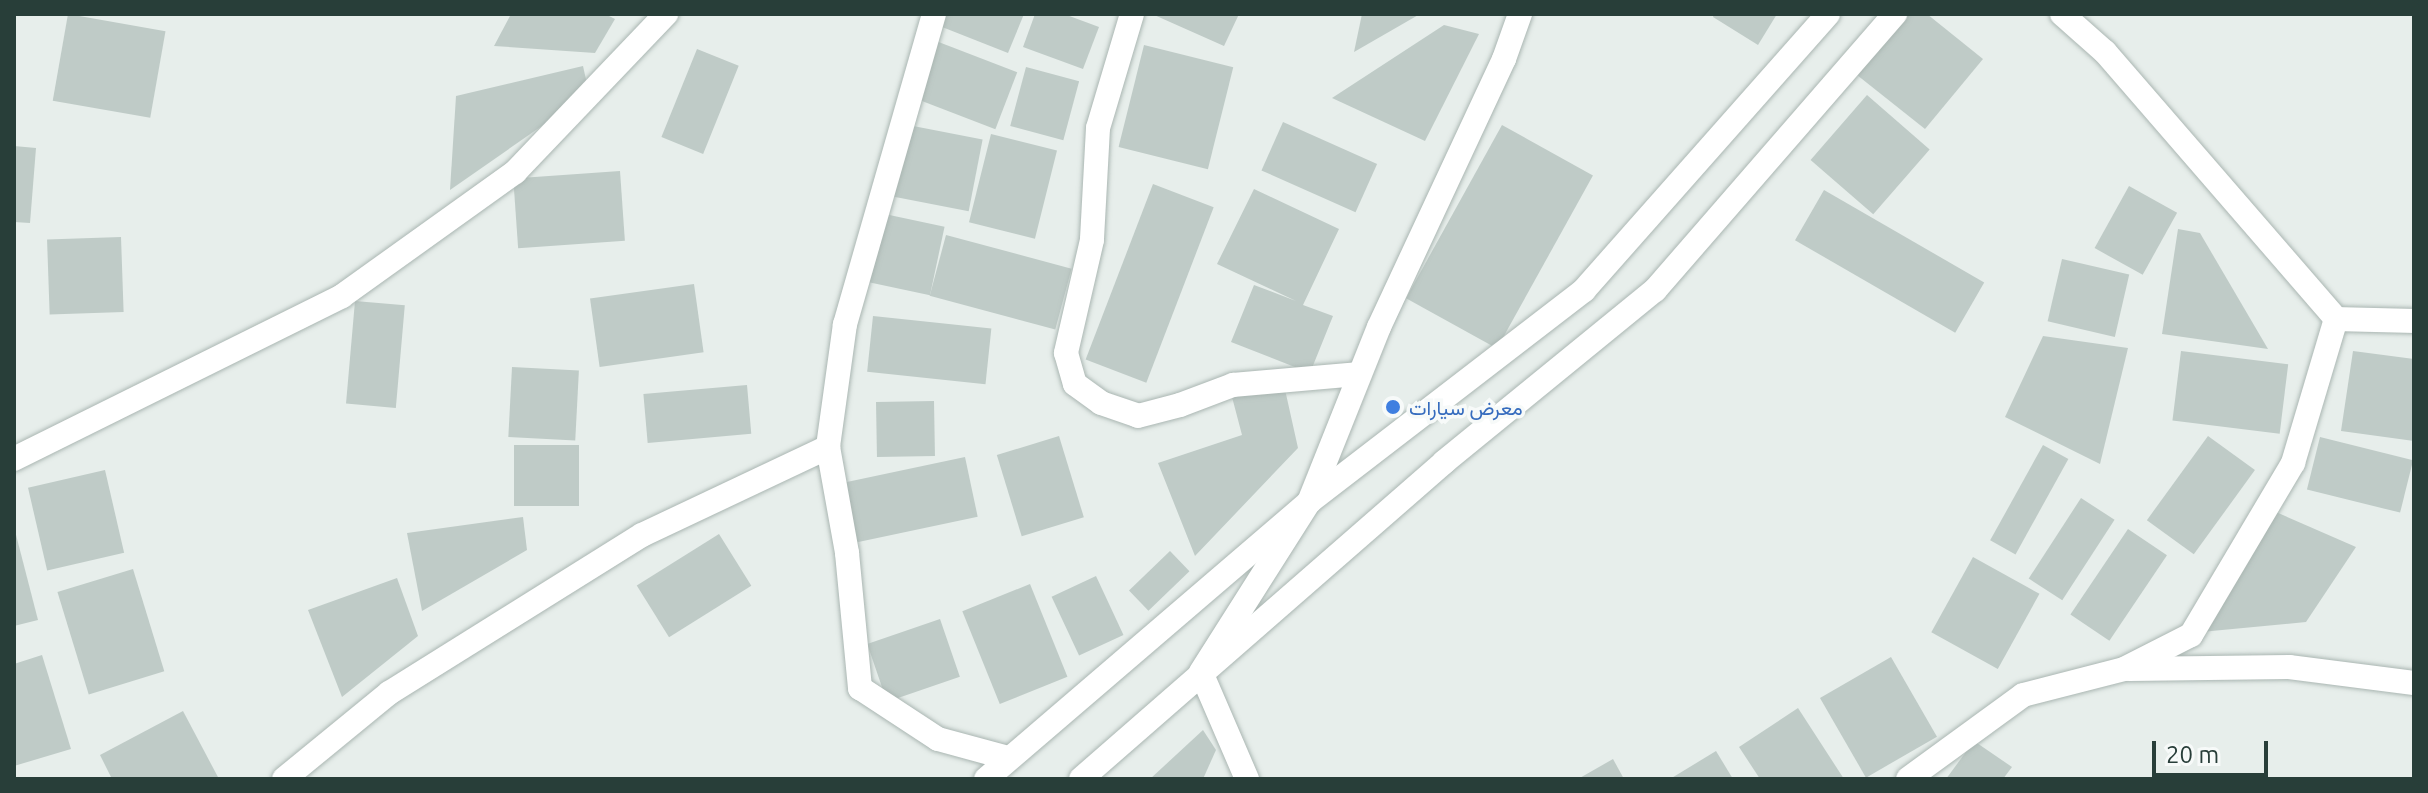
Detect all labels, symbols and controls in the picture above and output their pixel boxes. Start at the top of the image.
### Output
place label: معرض سيارات [1409,395,1523,419]
marker: معرض سيارات [1384,398,1402,416]
scale bar [2156,725,2272,775]
text: 20 m [2166,741,2219,768]

